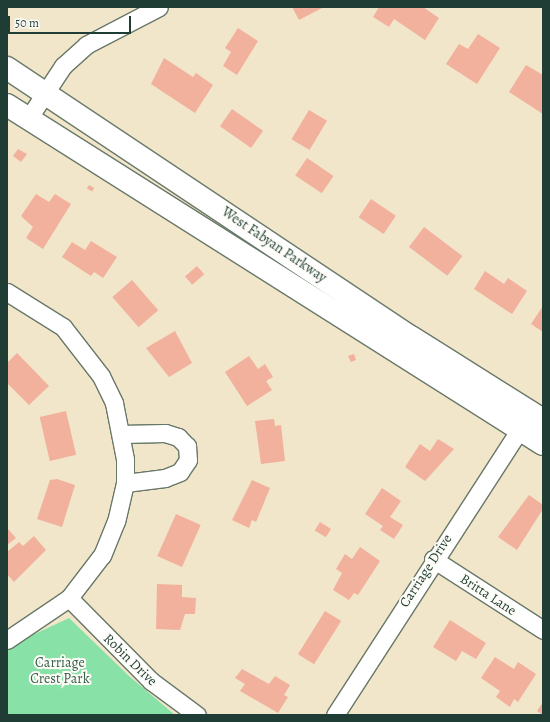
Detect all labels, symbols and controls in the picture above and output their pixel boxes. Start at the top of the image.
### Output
scale bar [10,8,133,34]
text: 50 m [15,15,39,31]
street label: West Fabyan Parkway [218,204,330,286]
street label: Carriage Drive [396,531,456,611]
street label: Britta Lane [457,571,519,619]
street label: Robin Drive [100,630,160,690]
park label: Carriage Crest Park [30,655,90,688]

